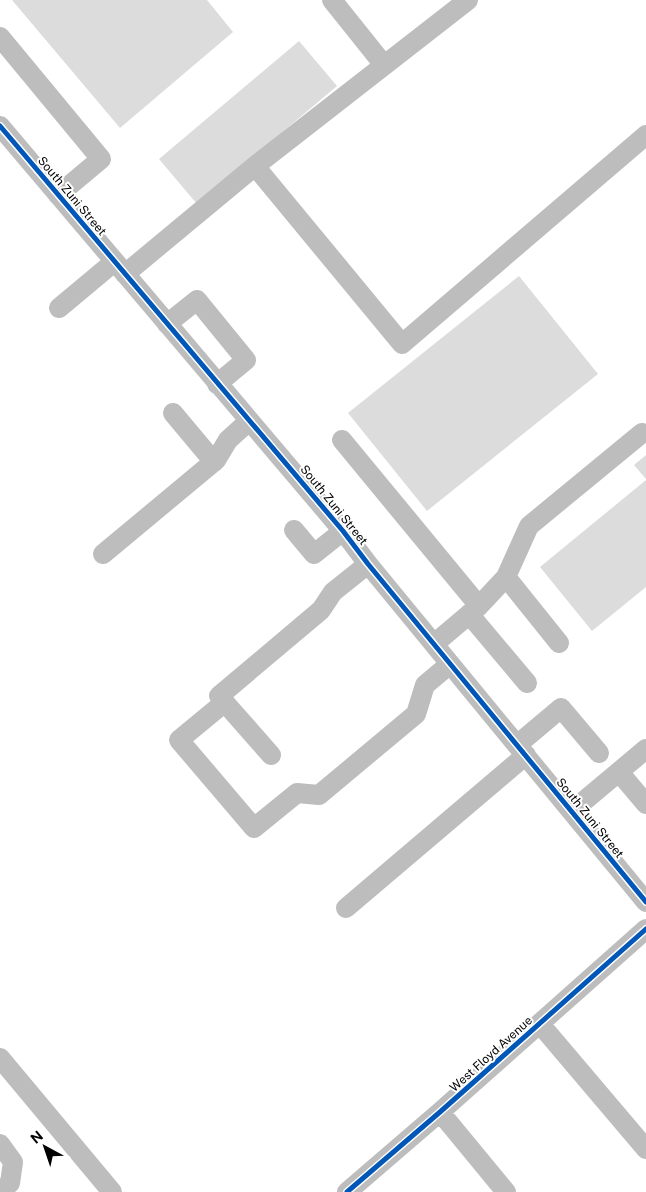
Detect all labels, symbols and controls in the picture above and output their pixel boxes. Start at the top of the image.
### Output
street label: South Zuni Street [35,154,109,239]
street label: South Zuni Street [297,462,371,548]
street label: South Zuni Street [553,775,627,861]
street label: West Floyd Avenue [447,1013,535,1095]
north arrow [20,1122,70,1172]
text: N [27,1127,46,1147]

